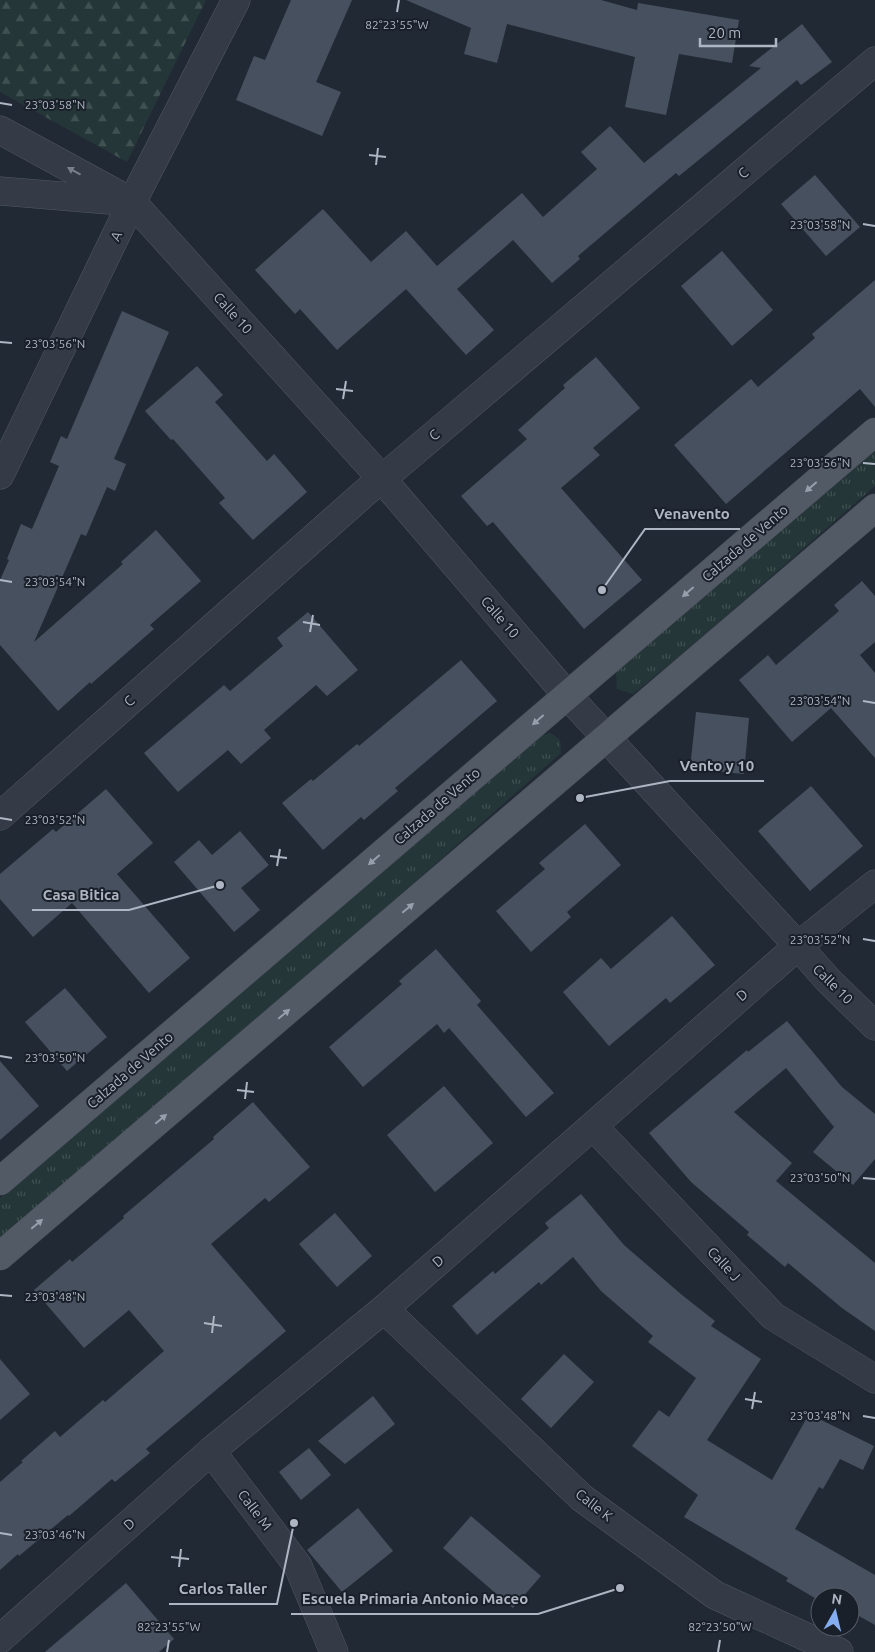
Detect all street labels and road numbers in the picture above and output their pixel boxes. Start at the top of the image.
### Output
street label: C [735,164,752,182]
street label: A [107,228,125,244]
street label: Calle 10 [210,289,256,337]
street label: C [426,426,443,444]
street label: Calzada de Vento [699,501,791,585]
street label: Calle 10 [478,593,522,641]
street label: C [120,692,138,710]
street label: Calzada de Vento [391,764,483,848]
street label: Calle 10 [810,961,856,1007]
street label: D [733,986,751,1004]
street label: Calzada de Vento [84,1028,176,1112]
street label: Calle J [704,1244,744,1284]
street label: D [429,1252,447,1270]
street label: Calle K [572,1486,616,1525]
street label: Calle M [235,1487,275,1533]
street label: D [120,1515,138,1533]

